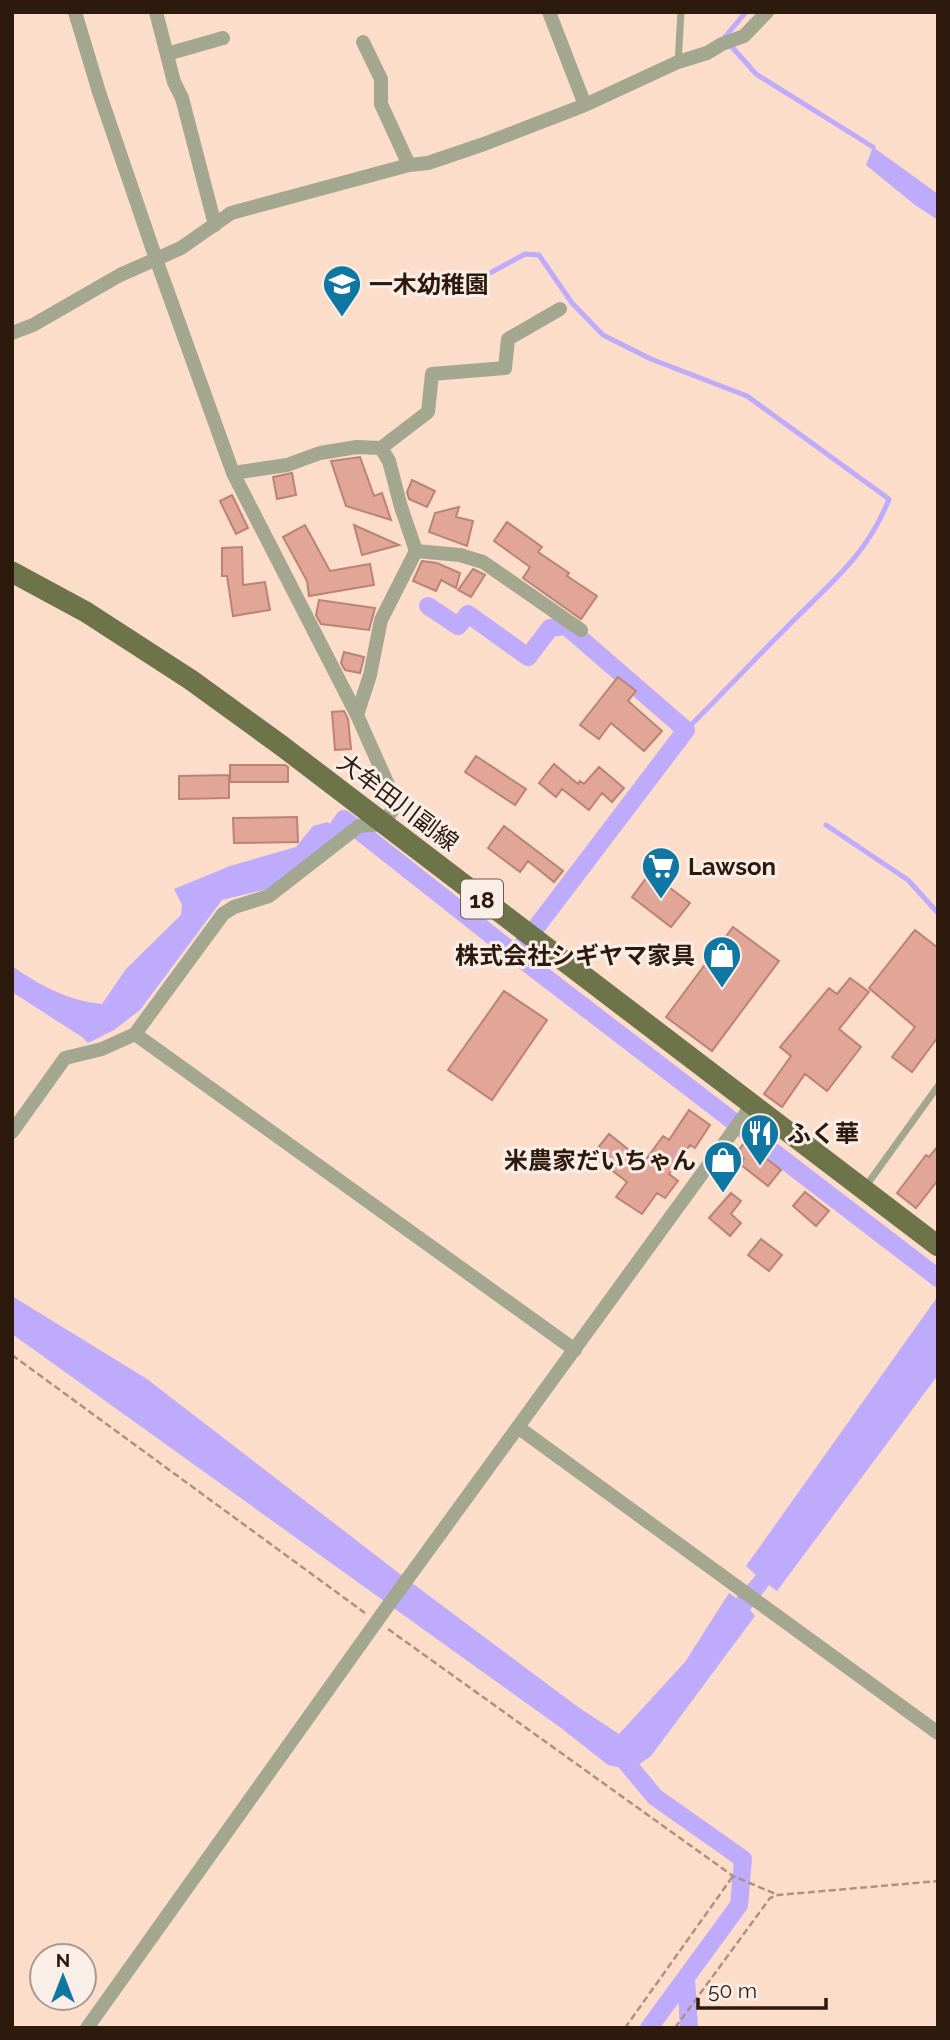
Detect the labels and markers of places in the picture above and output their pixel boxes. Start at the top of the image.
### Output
school or university icon: 一木幼稚園 [321,263,363,318]
place label: 一木幼稚園 [369,270,489,299]
supermarket icon: Lawson [640,845,682,900]
place label: Lawson [688,852,776,881]
shop icon: 株式会社シギヤマ家具 [701,934,743,989]
place label: 株式会社シギヤマ家具 [455,941,695,970]
restaurant icon: ふく華 [739,1112,781,1167]
place label: ふく華 [787,1119,859,1148]
shop icon: 米農家だいちゃん [702,1139,744,1194]
place label: 米農家だいちゃん [504,1146,696,1175]

